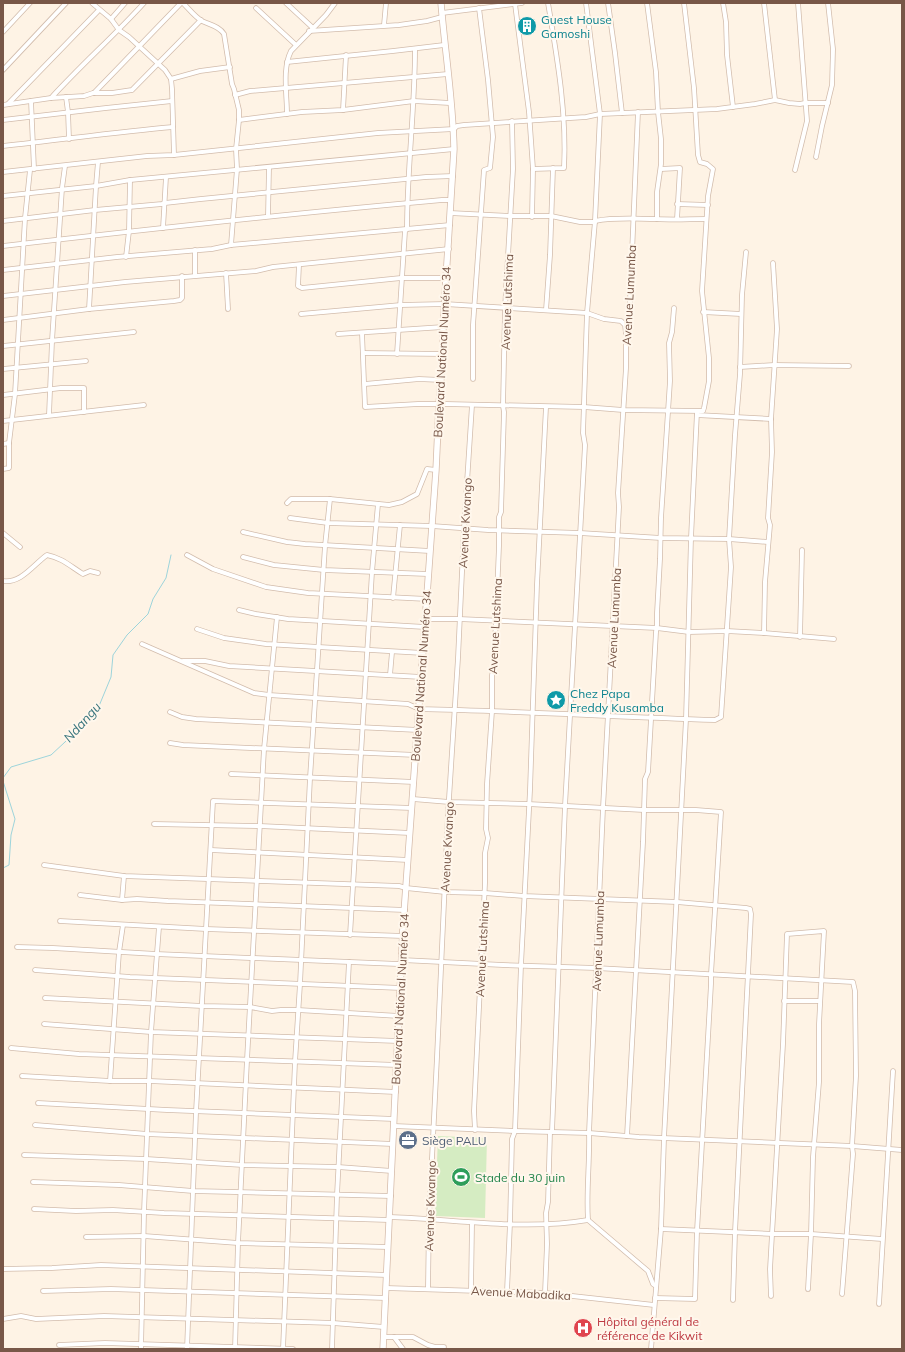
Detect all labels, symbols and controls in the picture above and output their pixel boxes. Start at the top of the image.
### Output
place label: Guest House Gamoshi [541,12,612,41]
building icon: Guest House Gamoshi [516,15,538,37]
street label: Avenue Lumumba [619,244,639,346]
street label: Avenue Lutshima [498,254,516,350]
street label: Boulevard National Numéro 34 [430,266,454,438]
street label: Avenue Kwango [455,477,475,569]
street label: Avenue Lumumba [604,567,624,669]
street label: Avenue Lutshima [485,578,505,674]
street label: Boulevard National Numéro 34 [408,590,434,762]
place label: Chez Papa Freddy Kusamba [570,686,664,715]
place icon: Chez Papa Freddy Kusamba [545,689,567,711]
water label: Ndangu [60,699,104,745]
street label: Avenue Kwango [437,801,457,893]
street label: Avenue Lumumba [589,890,607,992]
street label: Avenue Lutshima [472,901,492,997]
street label: Boulevard National Numéro 34 [388,913,412,1085]
office icon: Siège PALU [397,1129,419,1151]
place label: Siège PALU [422,1133,487,1148]
street label: Avenue Kwango [421,1160,439,1252]
sports icon: Stade du 30 juin [450,1166,472,1188]
place label: Stade du 30 juin [475,1170,565,1185]
street label: Avenue Mabadika [471,1283,571,1303]
place label: Hôpital général de référence de Kikwit [597,1314,702,1343]
hospital icon: Hôpital général de référence de Kikwit [572,1317,594,1339]

